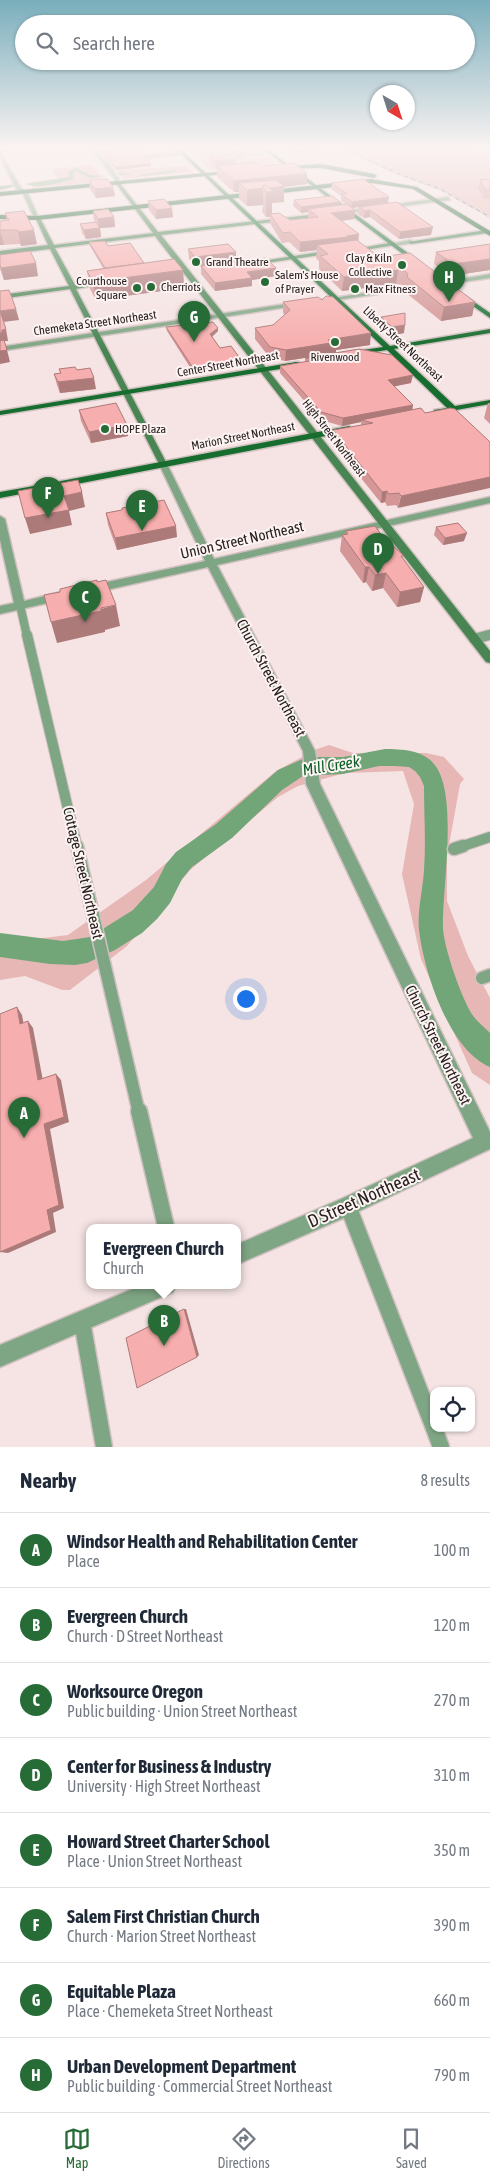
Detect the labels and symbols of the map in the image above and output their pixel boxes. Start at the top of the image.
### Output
north arrow [370,85,415,130]
place label: Clay & Kiln Collective [346,251,392,279]
place label: Grand Theatre [206,255,269,269]
marker: Grand Theatre [190,256,202,268]
marker: Clay & Kiln Collective [396,259,408,271]
pin: H [433,261,465,302]
place label: Salem's House of Prayer [275,268,338,296]
place label: Courthouse Square [76,274,127,302]
marker: Salem's House of Prayer [259,276,271,288]
place label: Cherriots [161,280,201,294]
marker: Cherriots [145,281,157,293]
marker: Courthouse Square [131,282,143,294]
place label: Max Fitness [365,282,416,296]
marker: Max Fitness [349,283,361,295]
pin: G [178,301,210,342]
street label: Liberty Street Northeast [360,303,446,385]
street label: Chemeketa Street Northeast [33,307,158,339]
marker: Rivenwood [329,336,341,348]
street label: Center Street Northeast [176,348,280,380]
place label: Rivenwood [311,350,359,364]
street label: High Street Northeast [299,396,369,480]
street label: Marion Street Northeast [190,419,296,453]
place label: HOPE Plaza [115,422,166,436]
marker: HOPE Plaza [99,423,111,435]
pin: F [32,477,64,518]
pin: E [126,490,158,531]
street label: Union Street Northeast [179,517,305,562]
pin: D [362,533,394,574]
pin: C [69,581,101,622]
street label: Church Street Northeast [233,616,310,739]
water label: Mill Creek [301,751,362,778]
street label: Cottage Street Northeast [60,805,107,940]
street label: Church Street Northeast [402,982,475,1107]
your location [233,986,259,1012]
pin: A [8,1097,40,1138]
street label: D Street Northeast [304,1163,423,1232]
pin: B [148,1305,180,1346]

